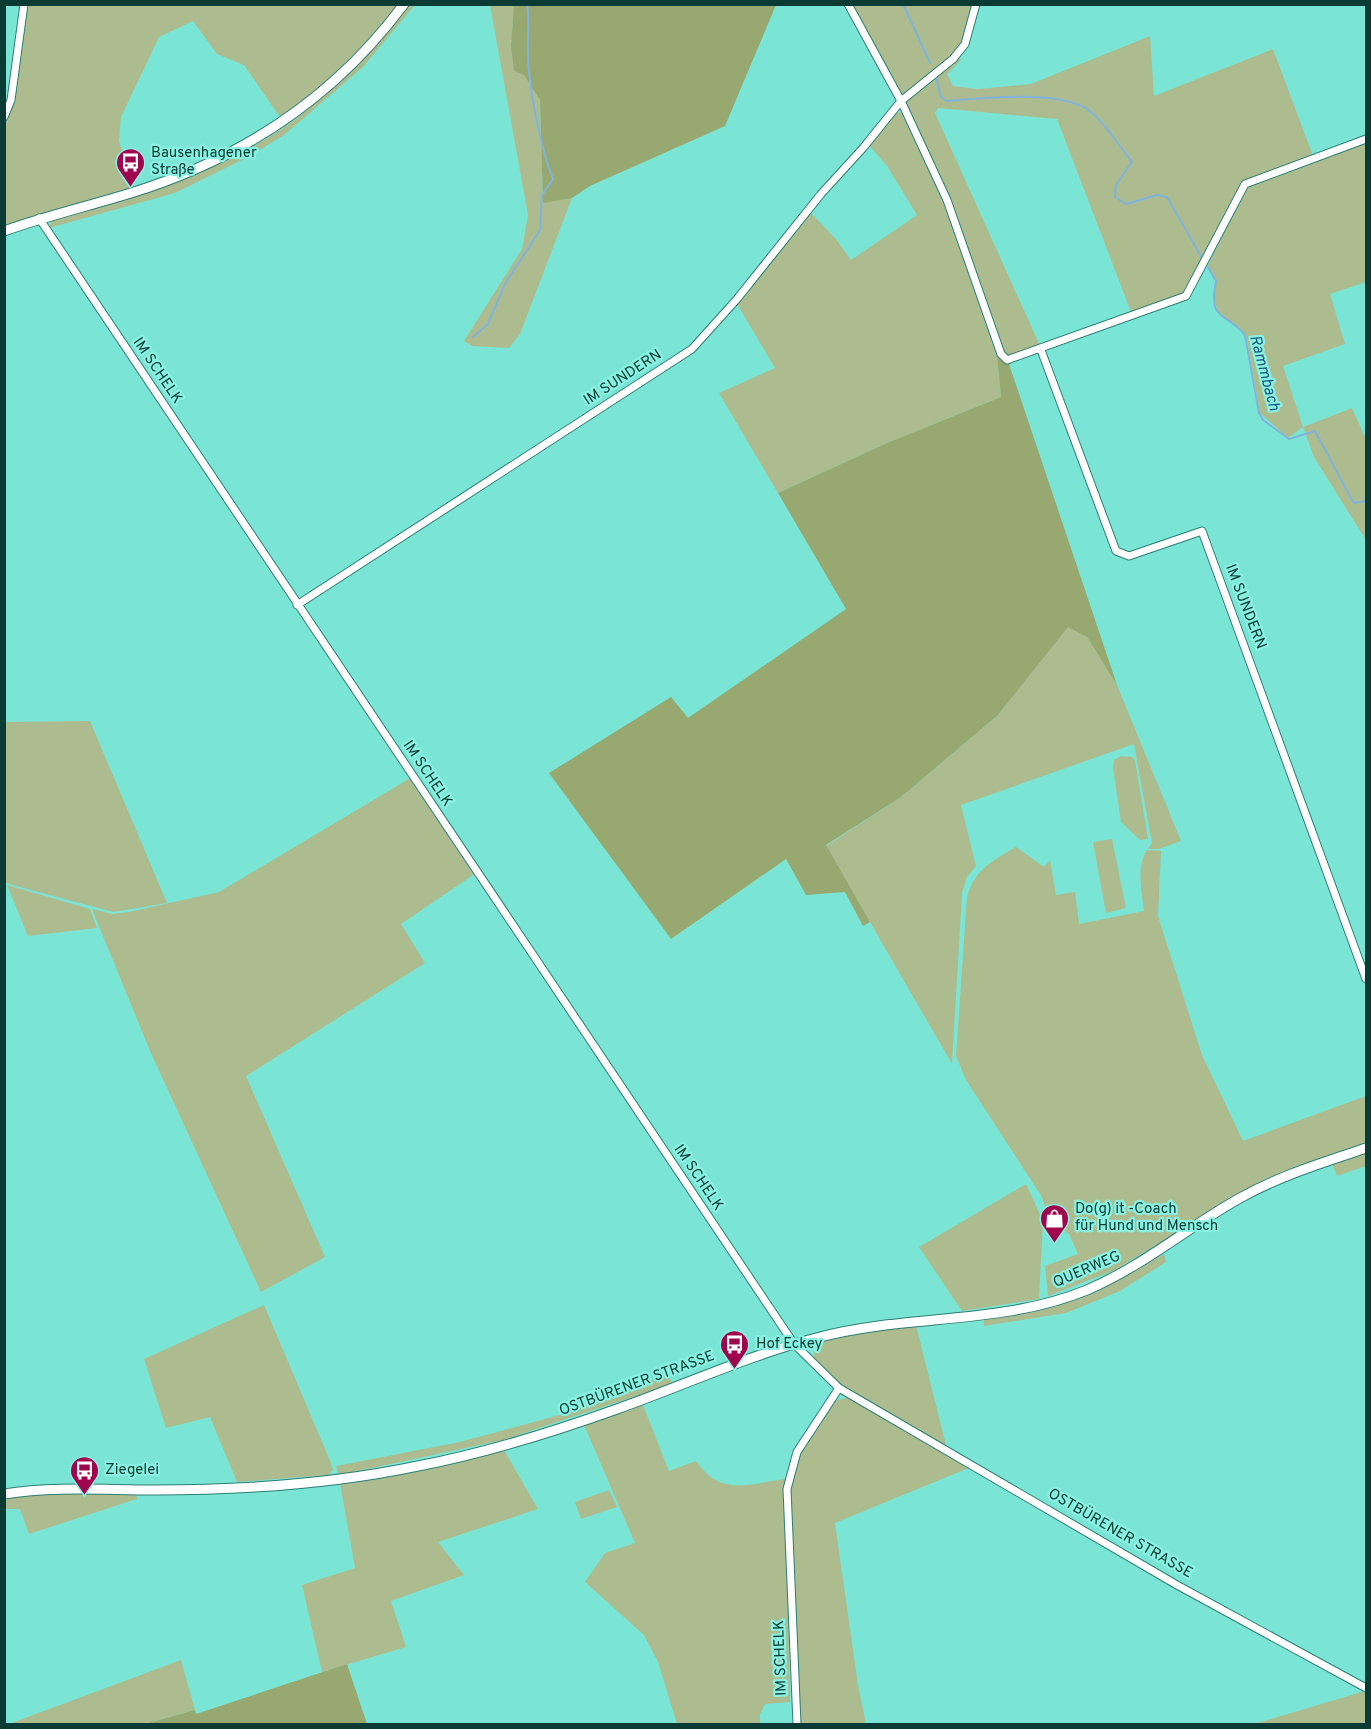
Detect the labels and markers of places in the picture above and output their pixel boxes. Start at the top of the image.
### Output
place label: Bausenhagener Straße [151,144,257,180]
bus stop icon: Bausenhagener Straße [114,146,146,188]
place label: Do(g) it -Coach für Hund und Mensch [1075,1200,1218,1236]
shop icon: Do(g) it -Coach für Hund und Mensch [1038,1202,1070,1244]
bus stop icon: Hof Eckey [719,1328,751,1370]
place label: Hof Eckey [756,1335,823,1354]
bus stop icon: Ziegelei [68,1454,100,1496]
place label: Ziegelei [105,1461,159,1480]

